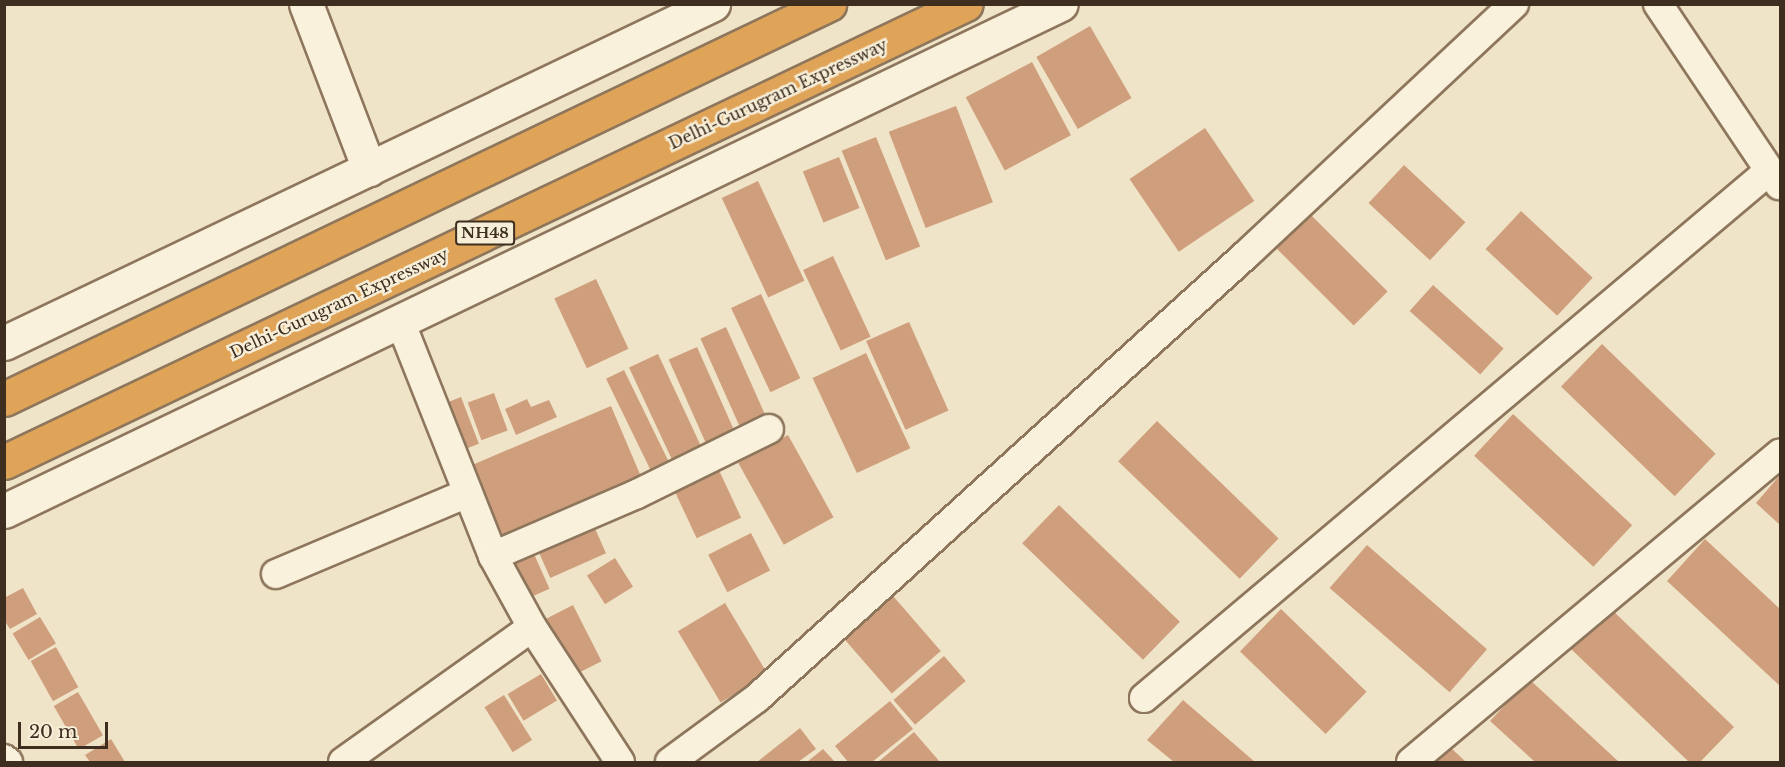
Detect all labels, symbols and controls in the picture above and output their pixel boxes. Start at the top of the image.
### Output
street label: Delhi-Gurugram Expressway [666,35,890,153]
road number: NH48 [455,221,515,245]
street label: Delhi-Gurugram Expressway [227,244,451,362]
scale bar [21,710,111,748]
text: 20 m [29,721,77,743]

